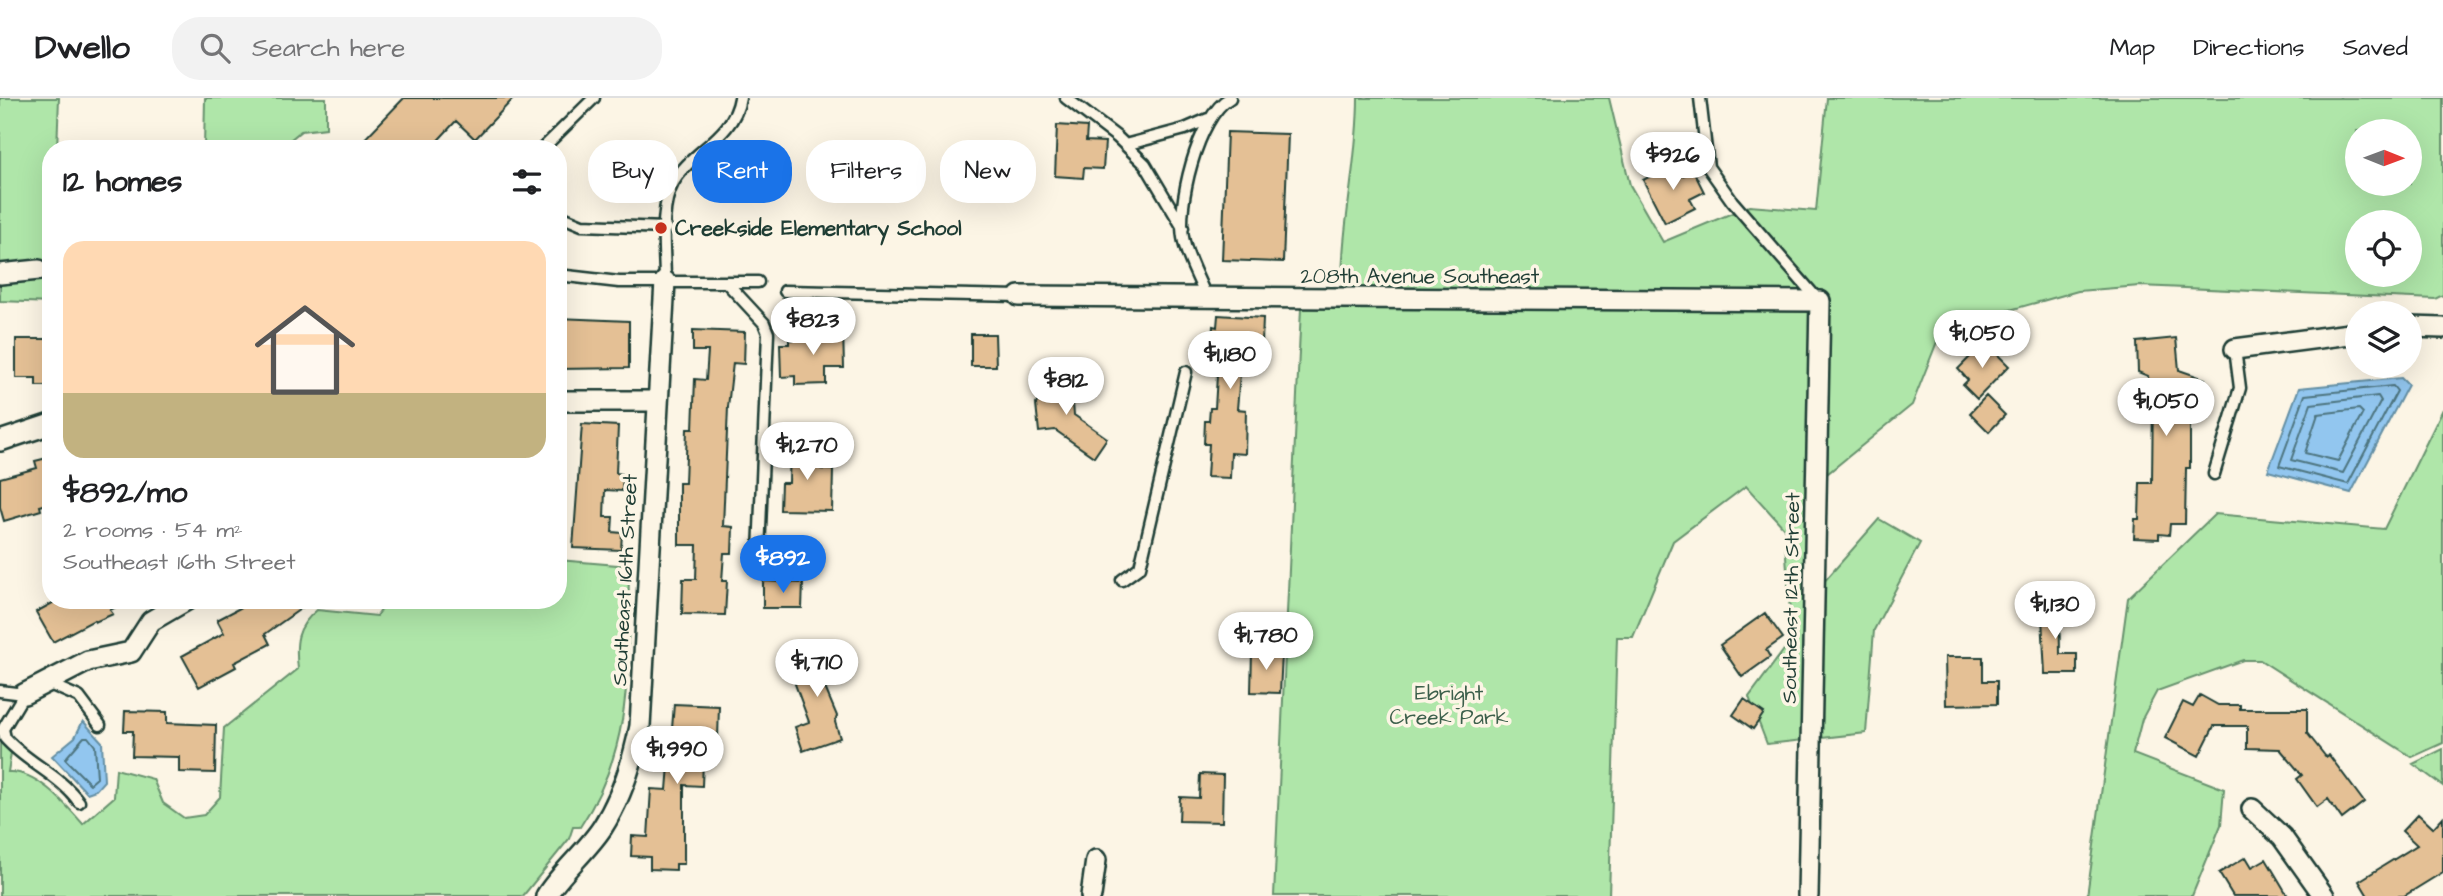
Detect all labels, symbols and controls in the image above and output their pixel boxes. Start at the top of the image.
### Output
search box [172,17,662,80]
text: Dwello [35,25,130,71]
icon: search [196,29,234,67]
text: Search here [252,30,405,66]
text: Map [2110,31,2155,65]
text: Directions [2193,31,2305,65]
text: Saved [2343,31,2408,65]
north arrow [2345,119,2422,196]
map controls [2345,119,2422,378]
pin: $926 [1632,132,1714,192]
text: $926 [1646,139,1700,171]
chip: Buy [588,140,678,203]
chip: Rent [692,140,792,203]
chip: Filters [806,140,926,203]
chip: New [940,140,1036,203]
text: 12 homes [63,161,182,203]
icon: filters [508,163,546,201]
button: locate [2345,210,2422,287]
place label: Creekside Elementary School [675,214,962,246]
marker: Creekside Elementary School [653,220,669,236]
street label: 208th Avenue Southeast [1301,262,1540,291]
icon: home [242,287,368,413]
pin: $823 [772,298,854,357]
button: layers [2345,301,2422,378]
text: $823 [787,304,839,336]
pin: $1,050 [1925,310,2039,370]
text: $1,050 [1949,317,2015,349]
pin: $1,180 [1173,331,1287,391]
text: $1,180 [1204,338,1256,370]
pin: $812 [1025,358,1107,417]
text: $812 [1044,364,1088,396]
pin: $1,050 [2109,378,2223,438]
text: $1,050 [2133,385,2199,417]
pin: $1,270 [750,422,864,482]
text: $1,270 [776,429,838,461]
text: $892/mo [63,472,187,514]
street label: Southeast 16th Street [605,473,645,687]
street label: Southeast 12th Street [1775,492,1807,704]
text: 2 rooms · 54 m² [63,514,243,546]
pin: $892 [742,536,824,595]
text: $892 [756,542,810,574]
text: Southeast 16th Street [63,546,296,578]
pin: $1,130 [1998,582,2112,641]
text: $1,130 [2031,588,2080,620]
pin: $1,780 [1209,612,1323,672]
text: $1,780 [1234,619,1298,651]
pin: $1,710 [760,640,874,699]
text: $1,710 [791,646,843,678]
park label: Ebright Creek Park [1389,679,1509,732]
pin: $1,990 [620,726,734,786]
text: $1,990 [647,733,707,765]

